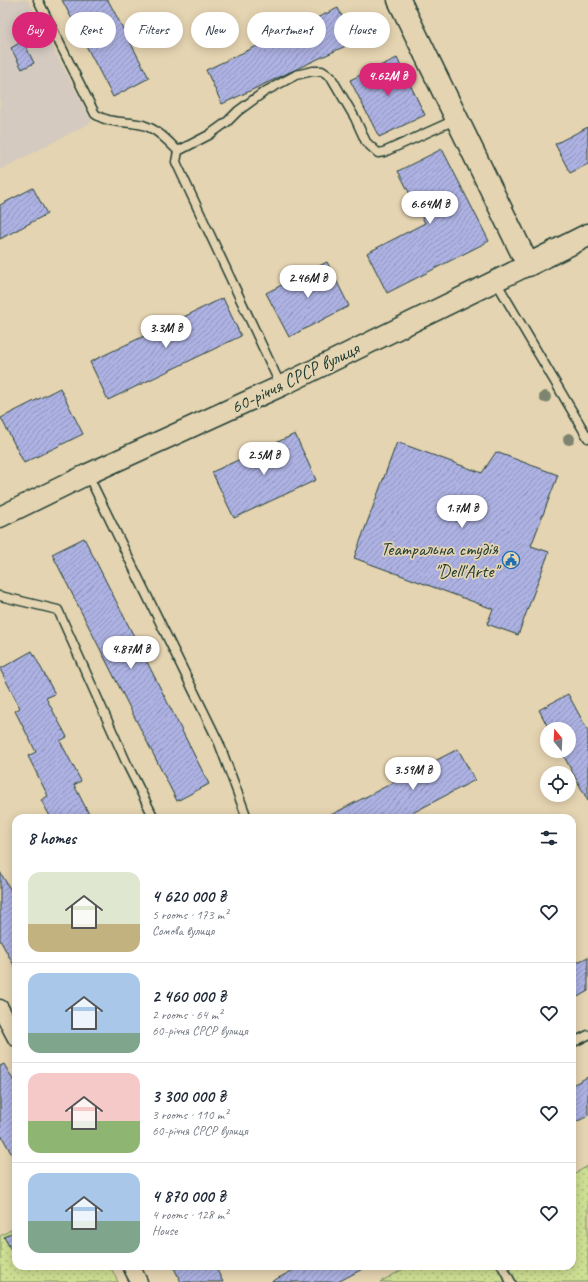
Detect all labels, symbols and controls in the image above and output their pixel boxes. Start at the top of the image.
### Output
chip: Buy [12,12,57,48]
chip: Rent [65,12,116,48]
chip: Filters [124,12,183,48]
chip: New [191,12,239,48]
chip: Apartment [247,12,326,48]
chip: House [334,12,390,48]
pin: 4.62M ₴ [351,63,425,97]
text: 4.62M ₴ [369,68,408,84]
pin: 6.64M ₴ [393,191,467,225]
text: 6.64M ₴ [410,196,450,212]
pin: 2.46M ₴ [271,265,345,299]
text: 2.46M ₴ [289,270,328,286]
pin: 3.3M ₴ [133,315,199,349]
text: 3.3M ₴ [150,320,182,336]
street label: 60-річчя СРСР вулиця [227,336,364,419]
pin: 2.5M ₴ [231,442,297,476]
text: 2.5M ₴ [248,447,280,463]
pin: 1.7M ₴ [429,495,495,529]
text: 1.7M ₴ [446,500,478,516]
place label: Театральна студiя "Dell'Arte" [380,537,501,583]
public building icon: Театральна студiя "Dell'Arte" [501,550,521,570]
pin: 4.87M ₴ [94,636,168,670]
text: 4.87M ₴ [112,641,150,657]
north arrow [540,722,576,758]
map controls [540,722,576,802]
pin: 3.59M ₴ [376,757,450,791]
text: 3.59M ₴ [394,762,432,778]
button: locate [540,766,576,802]
icon: filters [538,827,560,849]
text: 8 homes [28,828,76,849]
text: 4 620 000 ₴ [152,886,226,907]
icon: home [60,888,108,936]
icon: heart [538,901,560,923]
text: 5 rooms · 173 m² [152,907,228,923]
text: Сомова вулиця [152,923,214,939]
text: 2 460 000 ₴ [152,986,226,1007]
icon: home [60,989,108,1037]
icon: heart [538,1002,560,1024]
text: 2 rooms · 64 m² [152,1007,222,1023]
text: 60-річчя СРСР вулиця [152,1023,248,1039]
text: 3 300 000 ₴ [152,1086,226,1107]
icon: home [60,1089,108,1137]
icon: heart [538,1102,560,1124]
text: 3 rooms · 110 m² [152,1107,228,1123]
text: 60-річчя СРСР вулиця [152,1123,248,1139]
text: 4 870 000 ₴ [152,1186,226,1207]
icon: home [60,1189,108,1237]
icon: heart [538,1202,560,1224]
text: 4 rooms · 128 m² [152,1207,228,1223]
text: House [152,1223,177,1239]

